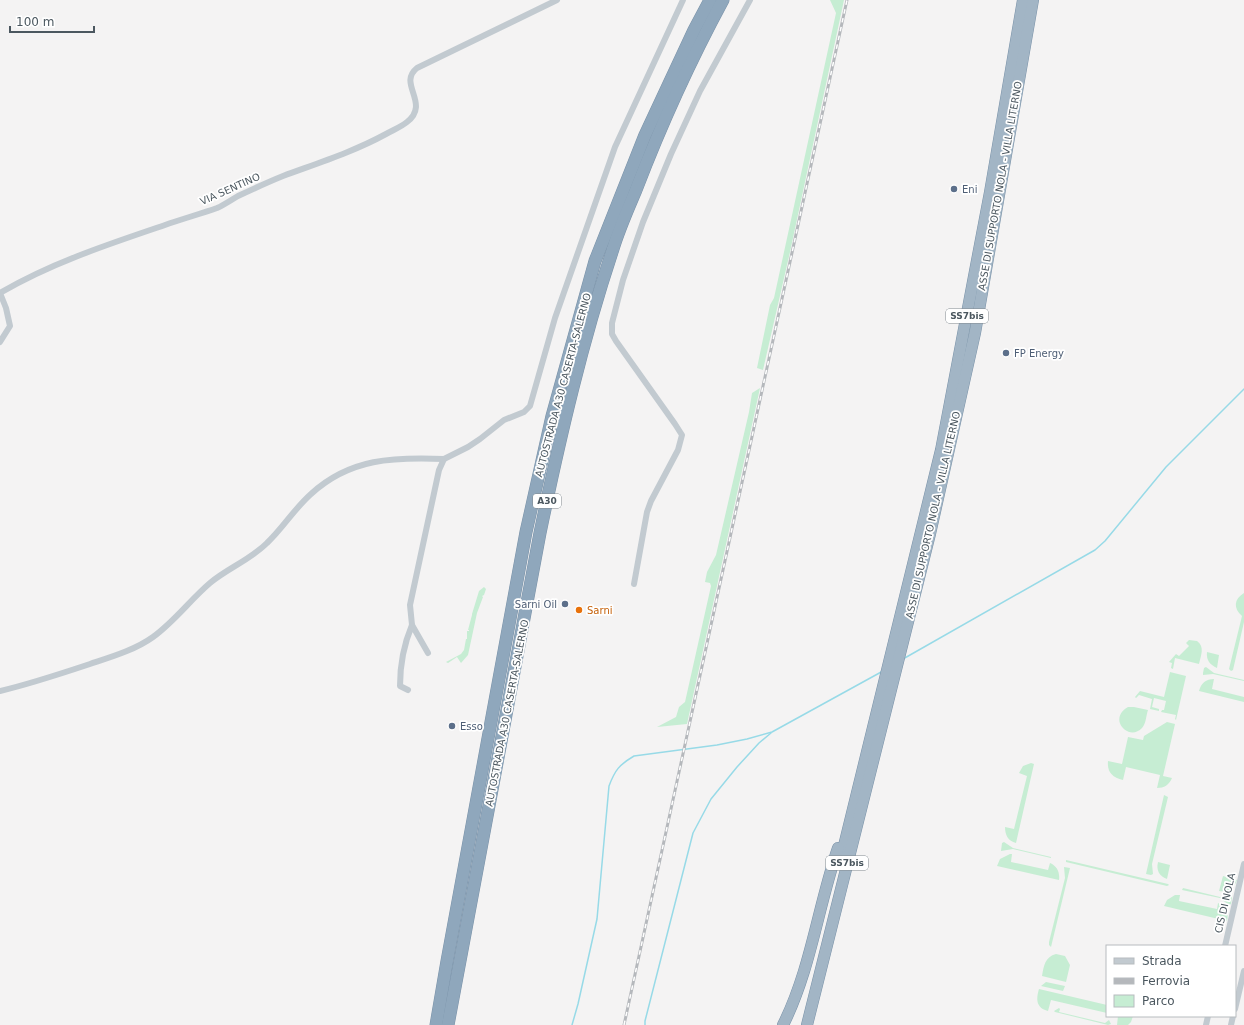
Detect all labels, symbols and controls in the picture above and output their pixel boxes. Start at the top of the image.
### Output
scale bar [10,8,94,34]
text: 100 m [16,15,54,29]
street label: ASSE DI SUPPORTO NOLA - VILLA LITERNO [976,80,1024,291]
street label: VIA SENTINO [198,171,262,207]
marker: Eni [949,184,959,194]
place label: Eni [962,184,977,195]
street label: AUTOSTRADA A30 CASERTA-SALERNO [533,292,593,478]
road number: SS7bis [946,309,988,323]
marker: FP Energy [1001,348,1011,358]
place label: FP Energy [1014,348,1064,359]
street label: ASSE DI SUPPORTO NOLA - VILLA LITERNO [904,410,962,620]
road number: A30 [533,494,561,508]
place label: Sarni Oil [515,599,557,610]
marker: Sarni Oil [560,599,570,609]
marker: Sarni [574,605,584,615]
place label: Sarni [587,605,613,616]
street label: AUTOSTRADA A30 CASERTA-SALERNO [483,619,531,807]
marker: Esso [447,721,457,731]
place label: Esso [460,721,483,732]
road number: SS7bis [826,856,868,870]
street label: CIS DI NOLA [1213,872,1237,934]
legend [1106,945,1236,1017]
text: Strada [1142,954,1182,968]
text: Ferrovia [1142,974,1190,988]
text: Parco [1142,994,1175,1008]

